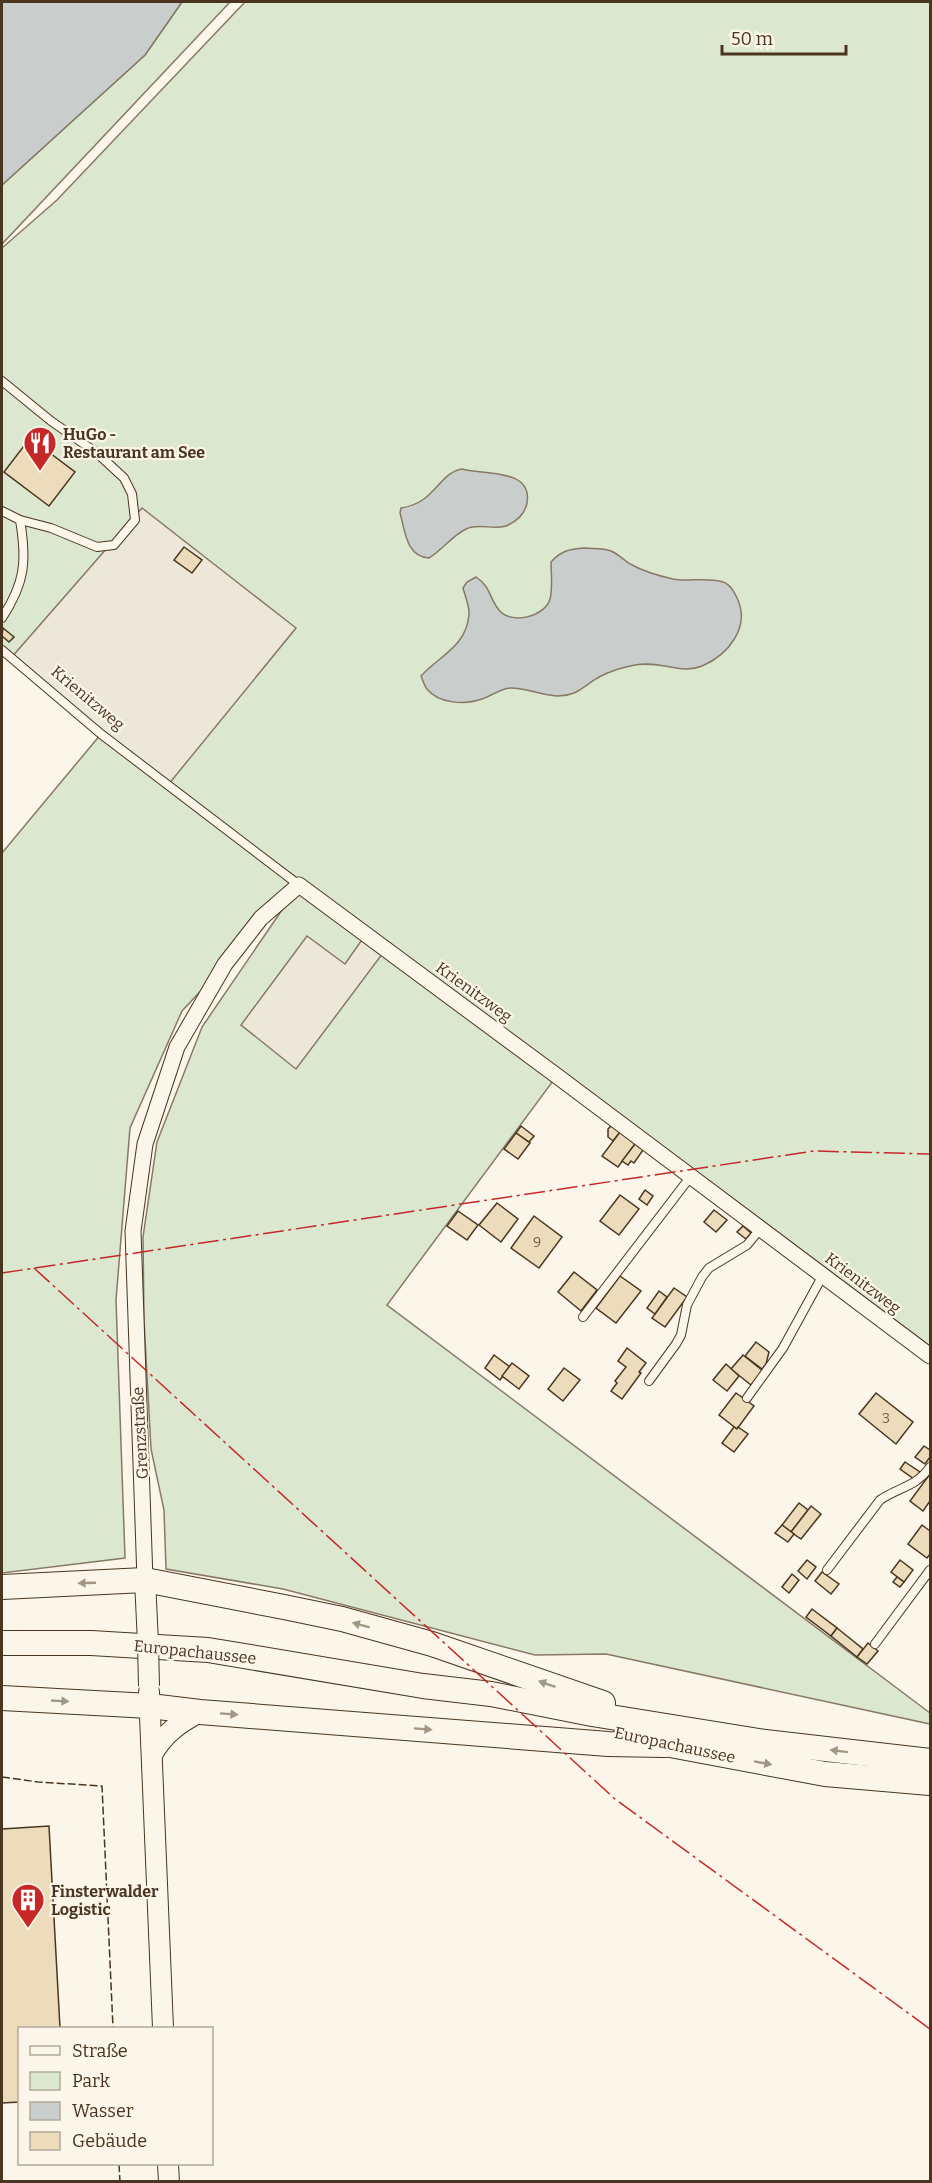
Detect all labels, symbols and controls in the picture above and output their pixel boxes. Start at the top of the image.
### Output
scale bar [722,18,846,56]
text: 50 m [731,28,773,50]
restaurant icon: HuGo - Restaurant am See [22,425,58,472]
place label: HuGo - Restaurant am See [63,425,205,462]
street label: Krienitzweg [48,662,129,734]
street label: Krienitzweg [432,958,516,1026]
house number: 9 [533,1234,541,1251]
street label: Krienitzweg [821,1248,905,1318]
street label: Grenzstraße [128,1386,152,1480]
house number: 3 [882,1410,890,1427]
one-way arrow [77,1578,96,1587]
one-way arrow [352,1619,370,1629]
street label: Europachaussee [133,1636,257,1668]
one-way arrow [537,1678,555,1688]
one-way arrow [50,1697,69,1706]
one-way arrow [220,1709,239,1719]
street label: Europachaussee [613,1723,737,1767]
one-way arrow [414,1725,433,1734]
one-way arrow [830,1747,849,1756]
one-way arrow [754,1759,773,1768]
building icon: Finsterwalder Logistic [10,1882,46,1929]
place label: Finsterwalder Logistic [51,1882,159,1919]
legend [18,2027,213,2165]
text: Straße [72,2040,128,2062]
text: Park [72,2070,111,2092]
text: Wasser [72,2100,134,2122]
text: Gebäude [72,2130,147,2152]

